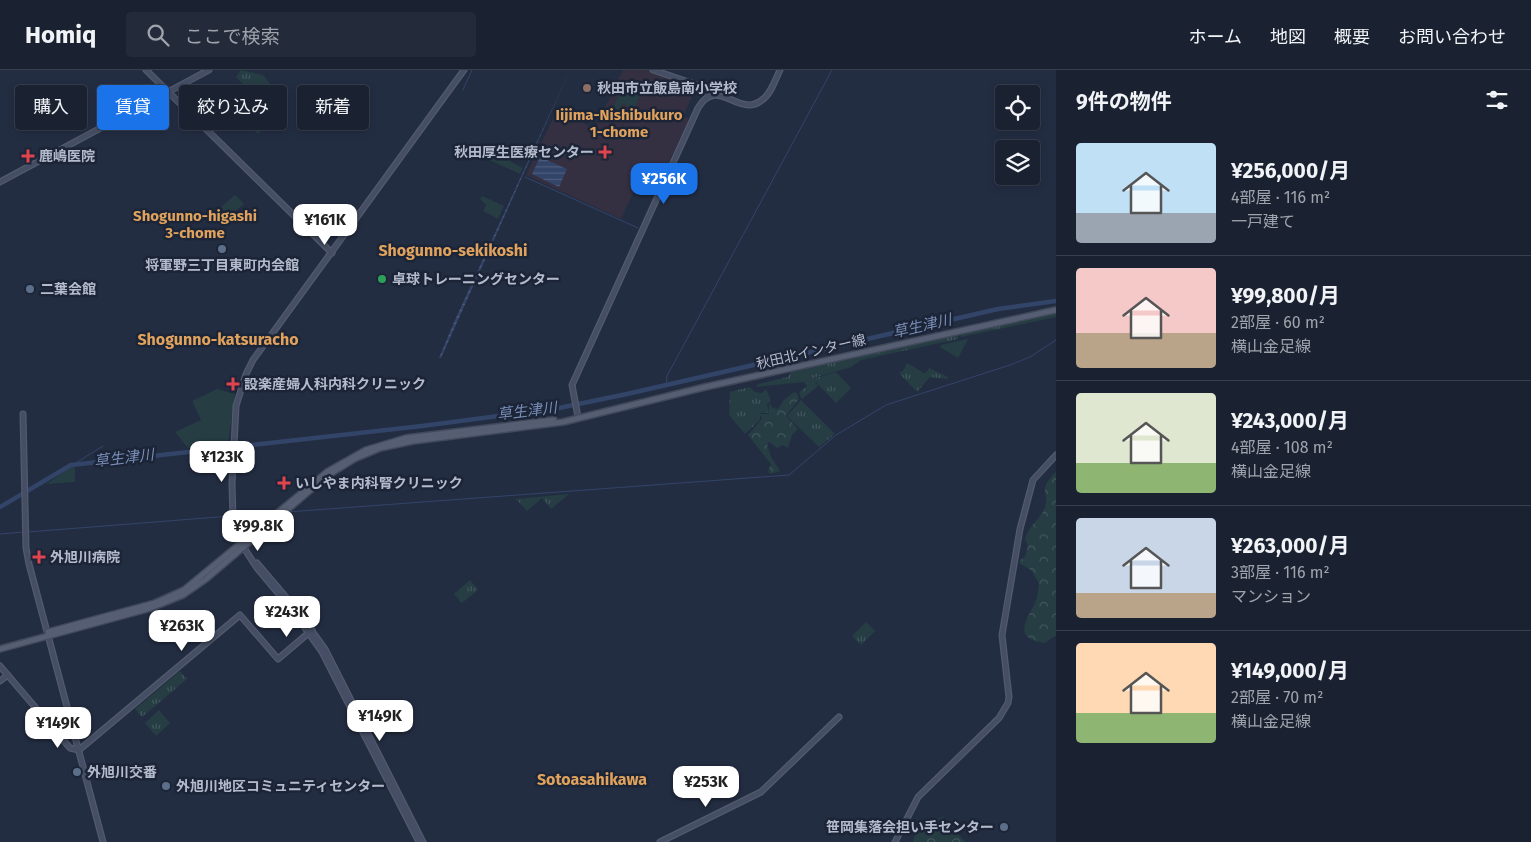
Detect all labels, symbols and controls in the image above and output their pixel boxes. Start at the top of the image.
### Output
search box [126,12,476,57]
text: Homiq [25,21,96,49]
icon: search [144,21,172,49]
text: ここで検索 [184,25,279,48]
text: ホーム [1189,26,1242,48]
text: 地図 [1270,26,1306,48]
text: 概要 [1334,26,1370,48]
text: お問い合わせ [1398,26,1506,48]
place label: 秋田市立飯島南小学校 [597,80,737,97]
marker: 秋田市立飯島南小学校 [581,82,593,94]
chip: 購入 [15,85,87,130]
chip: 賃貸 [97,85,169,130]
chip: 絞り込み [179,85,287,130]
chip: 新着 [297,85,369,130]
map controls [995,85,1040,185]
button: locate [995,85,1040,130]
icon: filters [1483,86,1511,114]
text: 9件の物件 [1076,89,1172,115]
district label: Iijima-Nishibukuro 1-chome [556,106,683,141]
button: layers [995,140,1040,185]
place label: 秋田厚生医療センター [454,144,594,161]
marker: 秋田厚生医療センター [598,145,612,159]
place label: 鹿嶋医院 [39,148,95,165]
marker: 鹿嶋医院 [21,149,35,163]
text: ¥256,000/月 [1231,158,1350,184]
pin: ¥256K [629,162,699,205]
icon: home [1116,163,1176,223]
text: ¥256K [642,169,686,188]
text: 4部屋 · 116 m² [1231,188,1330,207]
pin: ¥161K [290,204,360,246]
district label: Shogunno-higashi 3-chome [133,207,257,242]
text: ¥161K [304,210,346,229]
text: 一戸建て [1231,212,1295,231]
district label: Shogunno-sekikoshi [378,241,528,260]
marker: 将軍野三丁目東町内会館 [216,243,228,255]
place label: 将軍野三丁目東町内会館 [145,257,299,274]
place label: 卓球トレーニングセンター [392,271,560,288]
marker: 卓球トレーニングセンター [376,273,388,285]
place label: 二葉会館 [40,281,96,298]
marker: 二葉会館 [24,283,36,295]
text: ¥99,800/月 [1231,283,1340,309]
icon: home [1116,288,1176,348]
water label: 草生津川 [891,310,955,342]
text: 2部屋 · 60 m² [1231,313,1325,332]
district label: Shogunno-katsuracho [137,330,299,349]
street label: 秋田北インター線 [755,331,867,373]
text: 横山金足線 [1231,337,1311,356]
place label: 設楽産婦人科内科クリニック [244,376,426,393]
marker: 設楽産婦人科内科クリニック [226,377,240,391]
water label: 草生津川 [496,398,560,424]
text: ¥243,000/月 [1231,408,1349,434]
icon: home [1116,413,1176,473]
text: 4部屋 · 108 m² [1231,438,1333,457]
pin: ¥123K [187,440,257,483]
water label: 草生津川 [93,445,157,471]
text: ¥123K [201,447,243,466]
text: 横山金足線 [1231,462,1311,481]
place label: いしやま内科腎クリニック [295,475,463,492]
marker: いしやま内科腎クリニック [277,476,291,490]
pin: ¥99.8K [217,510,299,552]
text: ¥99.8K [233,516,283,535]
text: ¥263,000/月 [1231,533,1350,559]
icon: home [1116,538,1176,598]
place label: 外旭川病院 [50,549,120,566]
marker: 外旭川病院 [32,550,46,564]
text: 3部屋 · 116 m² [1231,563,1330,582]
text: マンション [1231,587,1311,606]
pin: ¥243K [252,596,322,638]
text: ¥243K [265,602,309,621]
pin: ¥263K [147,610,217,652]
text: ¥263K [160,616,204,635]
text: ¥149,000/月 [1231,658,1349,684]
icon: home [1116,663,1176,723]
text: 2部屋 · 70 m² [1231,688,1323,707]
pin: ¥149K [345,700,415,742]
pin: ¥149K [23,706,93,749]
text: ¥149K [358,706,402,725]
text: 横山金足線 [1231,712,1311,731]
text: ¥149K [36,713,80,732]
place label: 外旭川交番 [87,764,157,781]
marker: 外旭川交番 [71,766,83,778]
pin: ¥253K [671,766,741,808]
district label: Sotoasahikawa [537,770,647,789]
text: ¥253K [684,772,728,791]
place label: 外旭川地区コミュニティセンター [176,778,385,795]
marker: 外旭川地区コミュニティセンター [160,780,172,792]
place label: 笹岡集落会担い手センター [826,819,994,836]
marker: 笹岡集落会担い手センター [998,821,1010,833]

